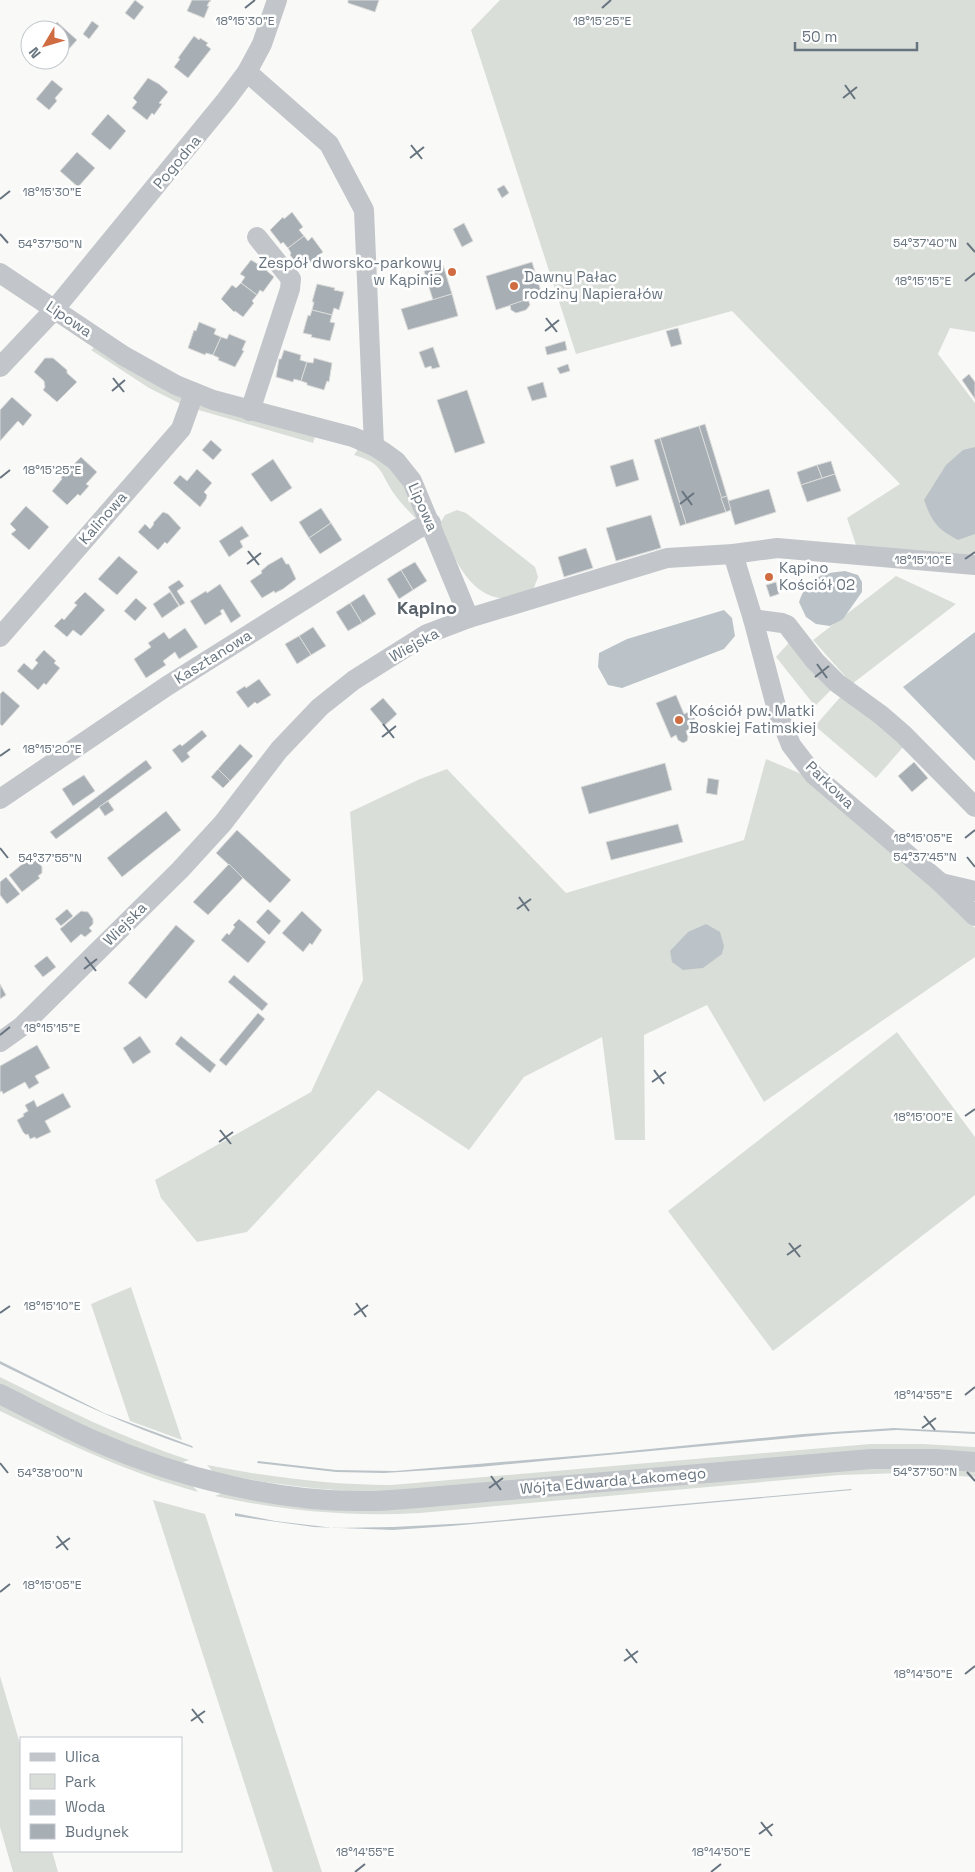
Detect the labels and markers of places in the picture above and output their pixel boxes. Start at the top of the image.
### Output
place label: Zespół dworsko-parkowy w Kąpinie [259,253,442,289]
marker: Zespół dworsko-parkowy w Kąpinie [446,266,458,278]
place label: Dawny Pałac rodziny Napierałów [524,267,663,303]
marker: Dawny Pałac rodziny Napierałów [508,280,520,292]
place label: Kąpino Kościół 02 [779,558,855,594]
marker: Kąpino Kościół 02 [763,571,775,583]
place label: Kościół pw. Matki Boskiej Fatimskiej [689,701,816,737]
marker: Kościół pw. Matki Boskiej Fatimskiej [673,714,685,726]

